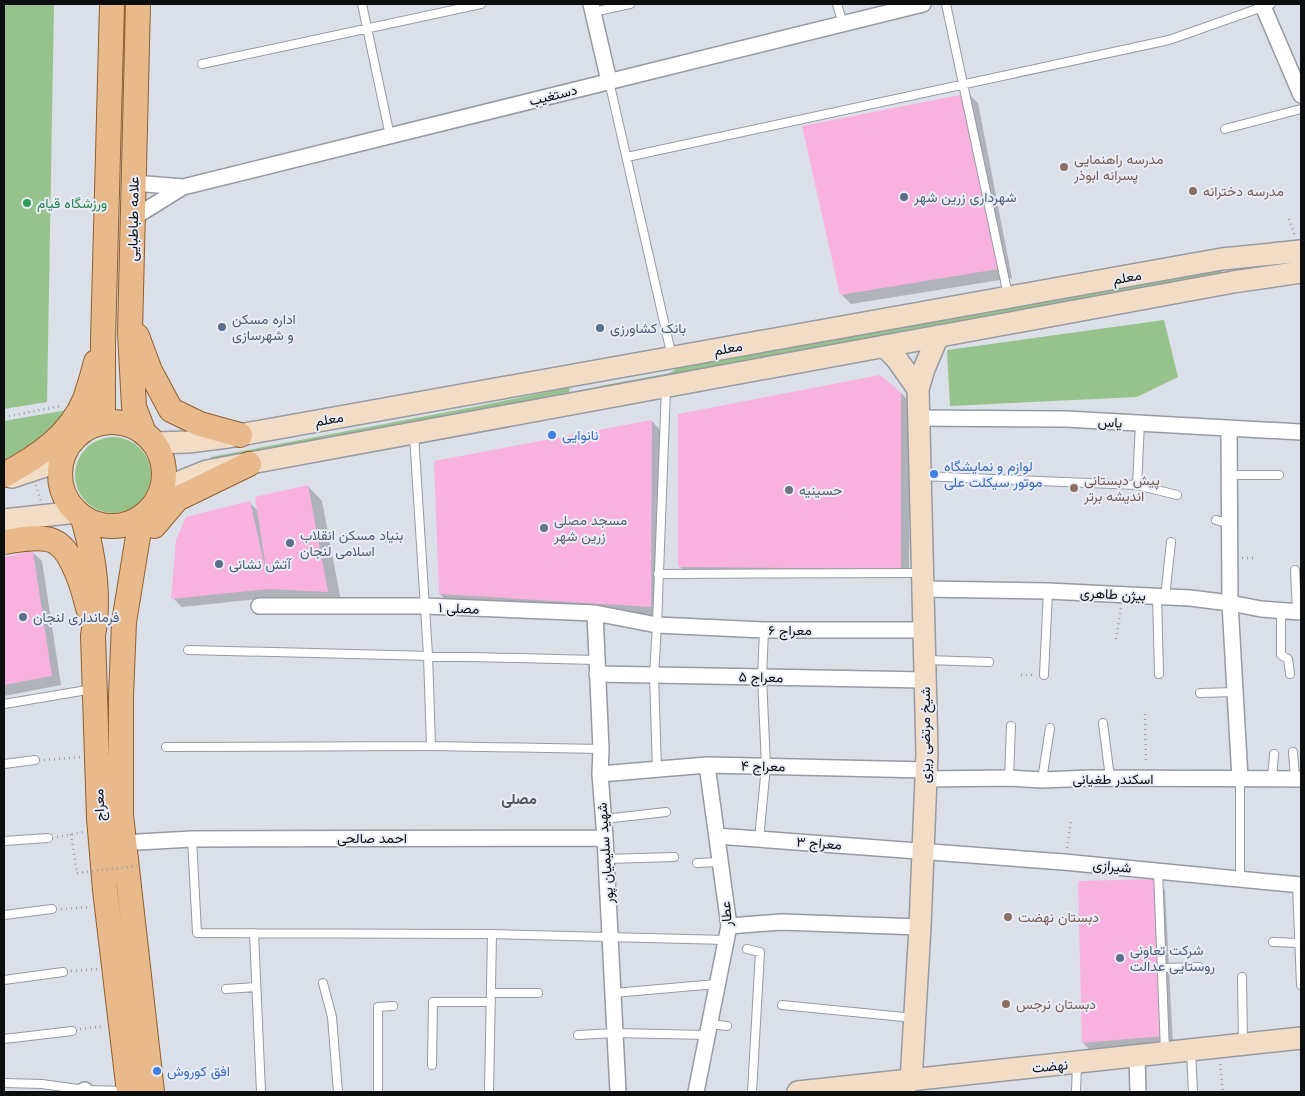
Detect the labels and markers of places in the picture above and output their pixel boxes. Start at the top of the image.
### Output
place label: مدرسه راهنمایی پسرانه ابوذر [1073,151,1163,185]
marker: مدرسه راهنمایی پسرانه ابوذر [1058,161,1070,173]
place label: مدرسه دخترانه [1203,183,1284,200]
marker: مدرسه دخترانه [1187,185,1199,197]
place label: شهرداری زرین شهر [913,189,1016,206]
marker: شهرداری زرین شهر [898,191,910,203]
place label: ورزشگاه قیام [37,195,107,212]
marker: ورزشگاه قیام [21,197,33,209]
place label: اداره مسکن و شهرسازی [232,311,296,344]
place label: بانک کشاورزی [610,320,686,337]
marker: اداره مسکن و شهرسازی [216,321,228,333]
marker: بانک کشاورزی [594,322,606,334]
place label: نانوایی [562,427,598,444]
marker: نانوایی [546,429,558,441]
place label: لوازم و نمایشگاه موتور سیکلت علی [944,458,1042,491]
marker: لوازم و نمایشگاه موتور سیکلت علی [928,468,940,480]
place label: پیش دبستانی اندیشه برتر [1083,472,1160,505]
place label: حسینیه [799,482,842,498]
marker: پیش دبستانی اندیشه برتر [1068,482,1080,494]
marker: حسینیه [783,484,795,496]
place label: مسجد مصلی زرین شهر [553,512,627,545]
marker: مسجد مصلی زرین شهر [538,522,550,534]
place label: بنیاد مسکن انقلاب اسلامی لنجان [300,527,403,560]
marker: بنیاد مسکن انقلاب اسلامی لنجان [284,537,296,549]
place label: آتش نشانی [229,556,292,573]
marker: آتش نشانی [213,558,225,570]
place label: فرمانداری لنجان [33,609,120,626]
marker: فرمانداری لنجان [17,611,29,623]
place label: دبستان نهضت [1018,909,1099,926]
marker: دبستان نهضت [1002,911,1014,923]
place label: شرکت تعاونی روستایی عدالت [1130,942,1215,975]
marker: شرکت تعاونی روستایی عدالت [1114,952,1126,964]
place label: دبستان نرجس [1016,996,1096,1013]
marker: دبستان نرجس [1000,998,1012,1010]
place label: افق کوروش [167,1063,230,1080]
marker: افق کوروش [151,1065,163,1077]

